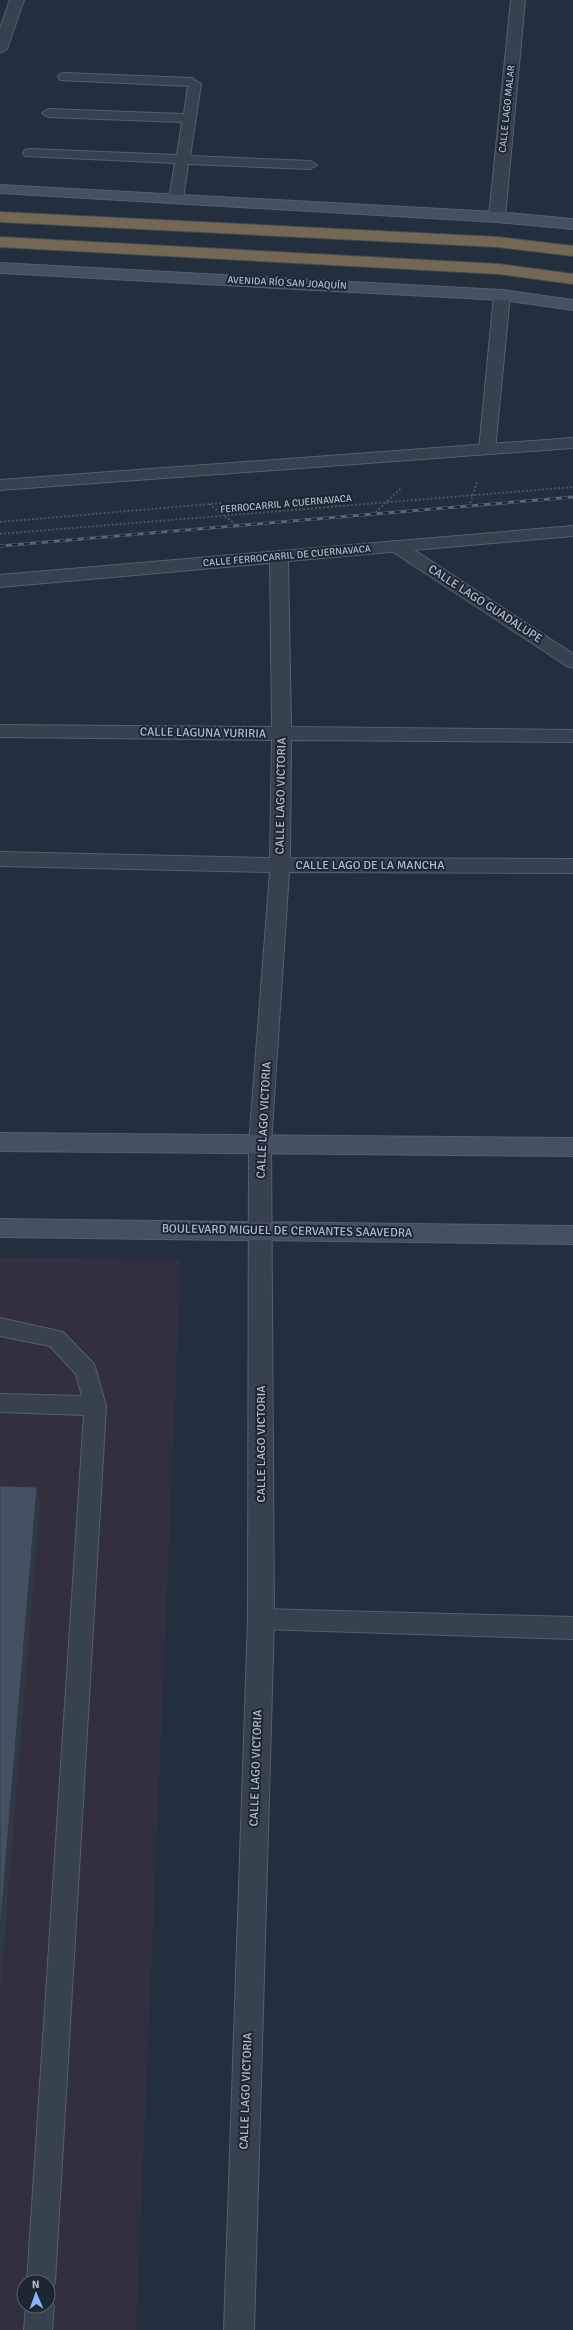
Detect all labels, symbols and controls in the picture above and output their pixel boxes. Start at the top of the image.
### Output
street label: CALLE LAGO MALAR [496,65,518,153]
street label: AVENIDA RÍO SAN JOAQUÍN [227,273,347,292]
street label: FERROCARRIL A CUERNAVACA [220,492,352,516]
street label: CALLE FERROCARRIL DE CUERNAVACA [203,543,371,569]
street label: CALLE LAGO GUADALUPE [425,561,545,647]
street label: CALLE LAGUNA YURIRIA [140,724,267,742]
street label: CALLE LAGO VICTORIA [272,737,290,855]
street label: CALLE LAGO DE LA MANCHA [295,858,445,873]
street label: CALLE LAGO VICTORIA [253,1060,275,1179]
street label: BOULEVARD MIGUEL DE CERVANTES SAAVEDRA [162,1221,413,1241]
street label: CALLE LAGO VICTORIA [254,1385,269,1503]
street label: CALLE LAGO VICTORIA [246,1709,266,1827]
street label: CALLE LAGO VICTORIA [236,2032,256,2150]
north arrow [16,2274,56,2314]
text: N [32,2278,40,2291]

